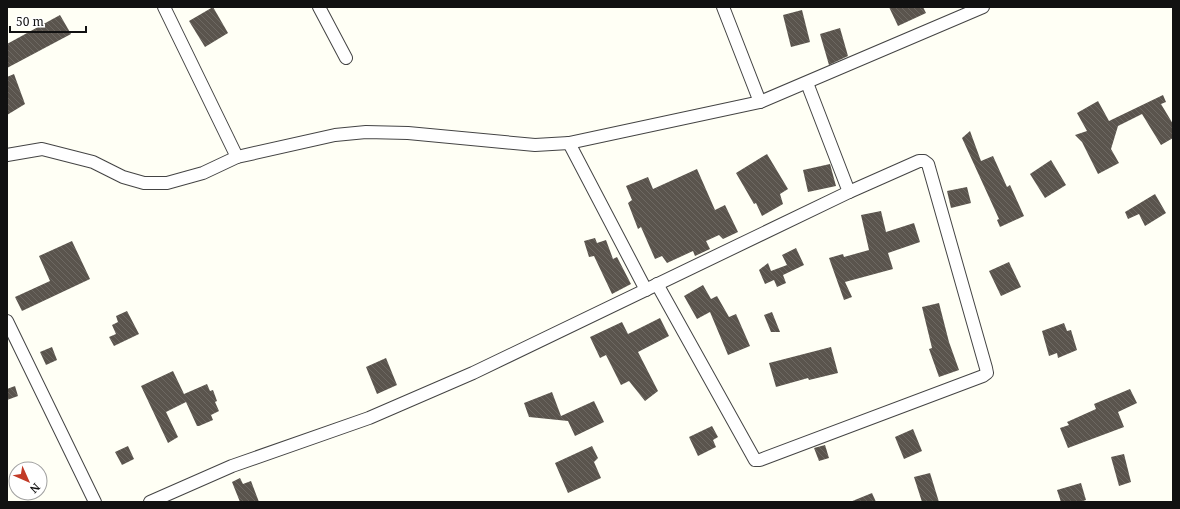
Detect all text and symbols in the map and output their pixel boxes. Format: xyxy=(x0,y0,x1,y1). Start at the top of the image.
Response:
scale bar xyxy=(10,8,86,34)
text: 50 m xyxy=(16,13,44,30)
north arrow xyxy=(8,461,48,501)
text: N xyxy=(27,480,44,497)

